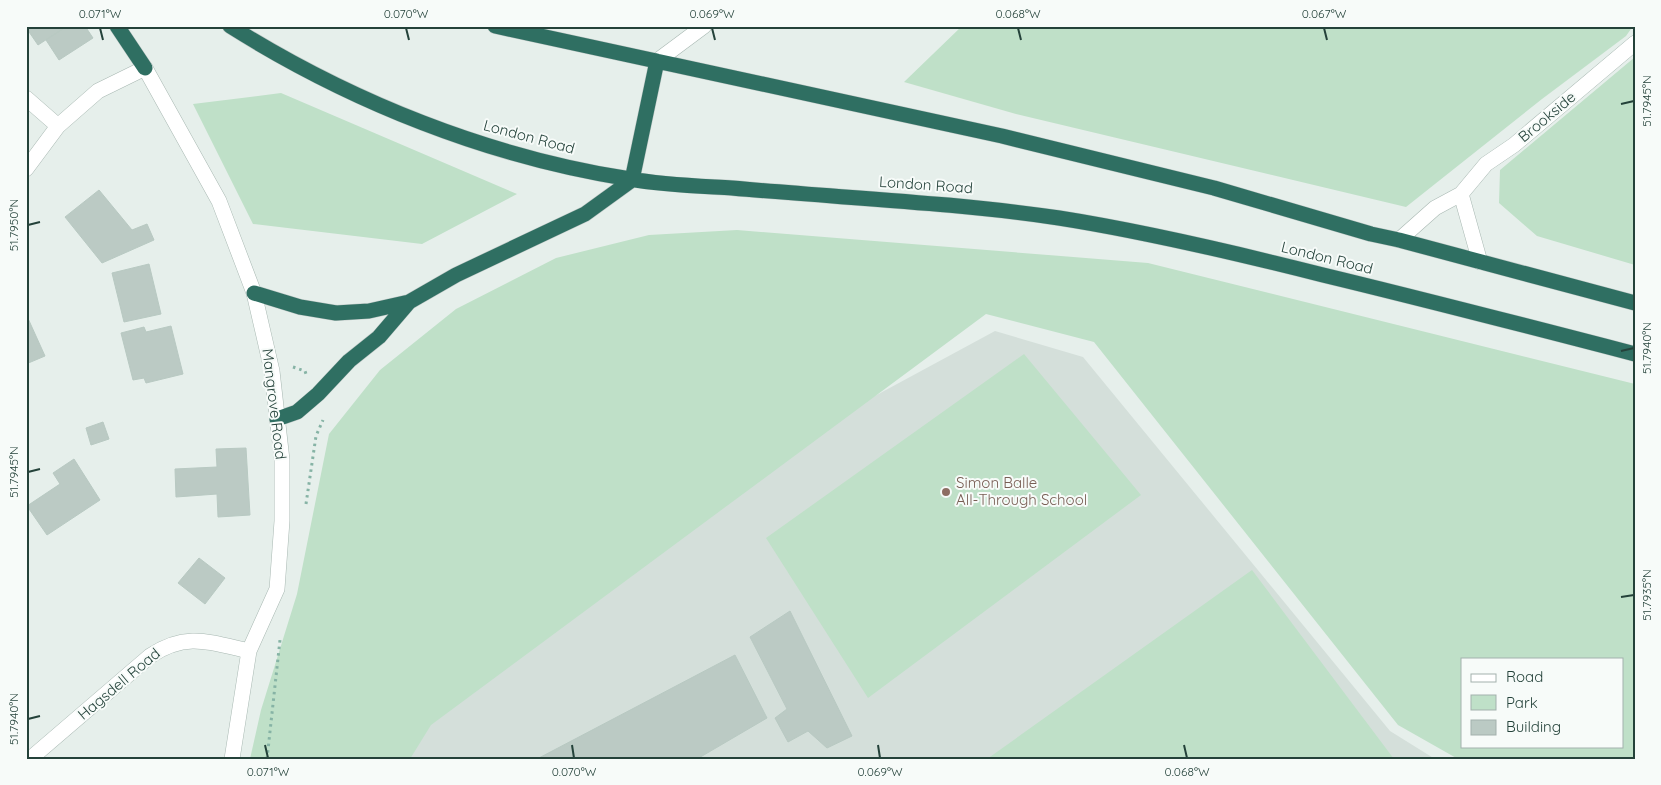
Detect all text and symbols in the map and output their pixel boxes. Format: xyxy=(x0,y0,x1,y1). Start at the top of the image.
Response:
text: 0.071°W xyxy=(79,6,122,21)
text: 0.070°W xyxy=(384,6,429,21)
text: 0.069°W xyxy=(689,6,735,21)
text: 0.068°W xyxy=(996,6,1041,21)
text: 0.067°W xyxy=(1302,6,1347,21)
text: 51.7945°N xyxy=(1639,75,1654,127)
street label: Brookside xyxy=(1514,87,1579,146)
street label: London Road xyxy=(481,115,577,158)
street label: London Road xyxy=(879,172,974,197)
text: 51.7950°N xyxy=(6,199,21,251)
street label: London Road xyxy=(1279,237,1375,278)
text: 51.7940°N xyxy=(1639,322,1654,374)
street label: Mangrove Road xyxy=(258,347,291,460)
text: 51.7945°N xyxy=(6,446,21,498)
place label: Simon Balle All-Through School xyxy=(956,473,1087,509)
marker: Simon Balle All-Through School xyxy=(940,486,952,498)
text: 51.7935°N xyxy=(1639,569,1654,621)
street label: Hagsdell Road xyxy=(74,644,164,724)
legend xyxy=(1461,658,1624,748)
text: Road xyxy=(1506,667,1543,686)
text: 51.7940°N xyxy=(6,693,21,745)
text: Park xyxy=(1506,693,1538,712)
text: Building xyxy=(1506,717,1561,736)
text: 0.071°W xyxy=(247,764,290,779)
text: 0.070°W xyxy=(552,764,597,779)
text: 0.069°W xyxy=(857,764,903,779)
text: 0.068°W xyxy=(1165,764,1210,779)

